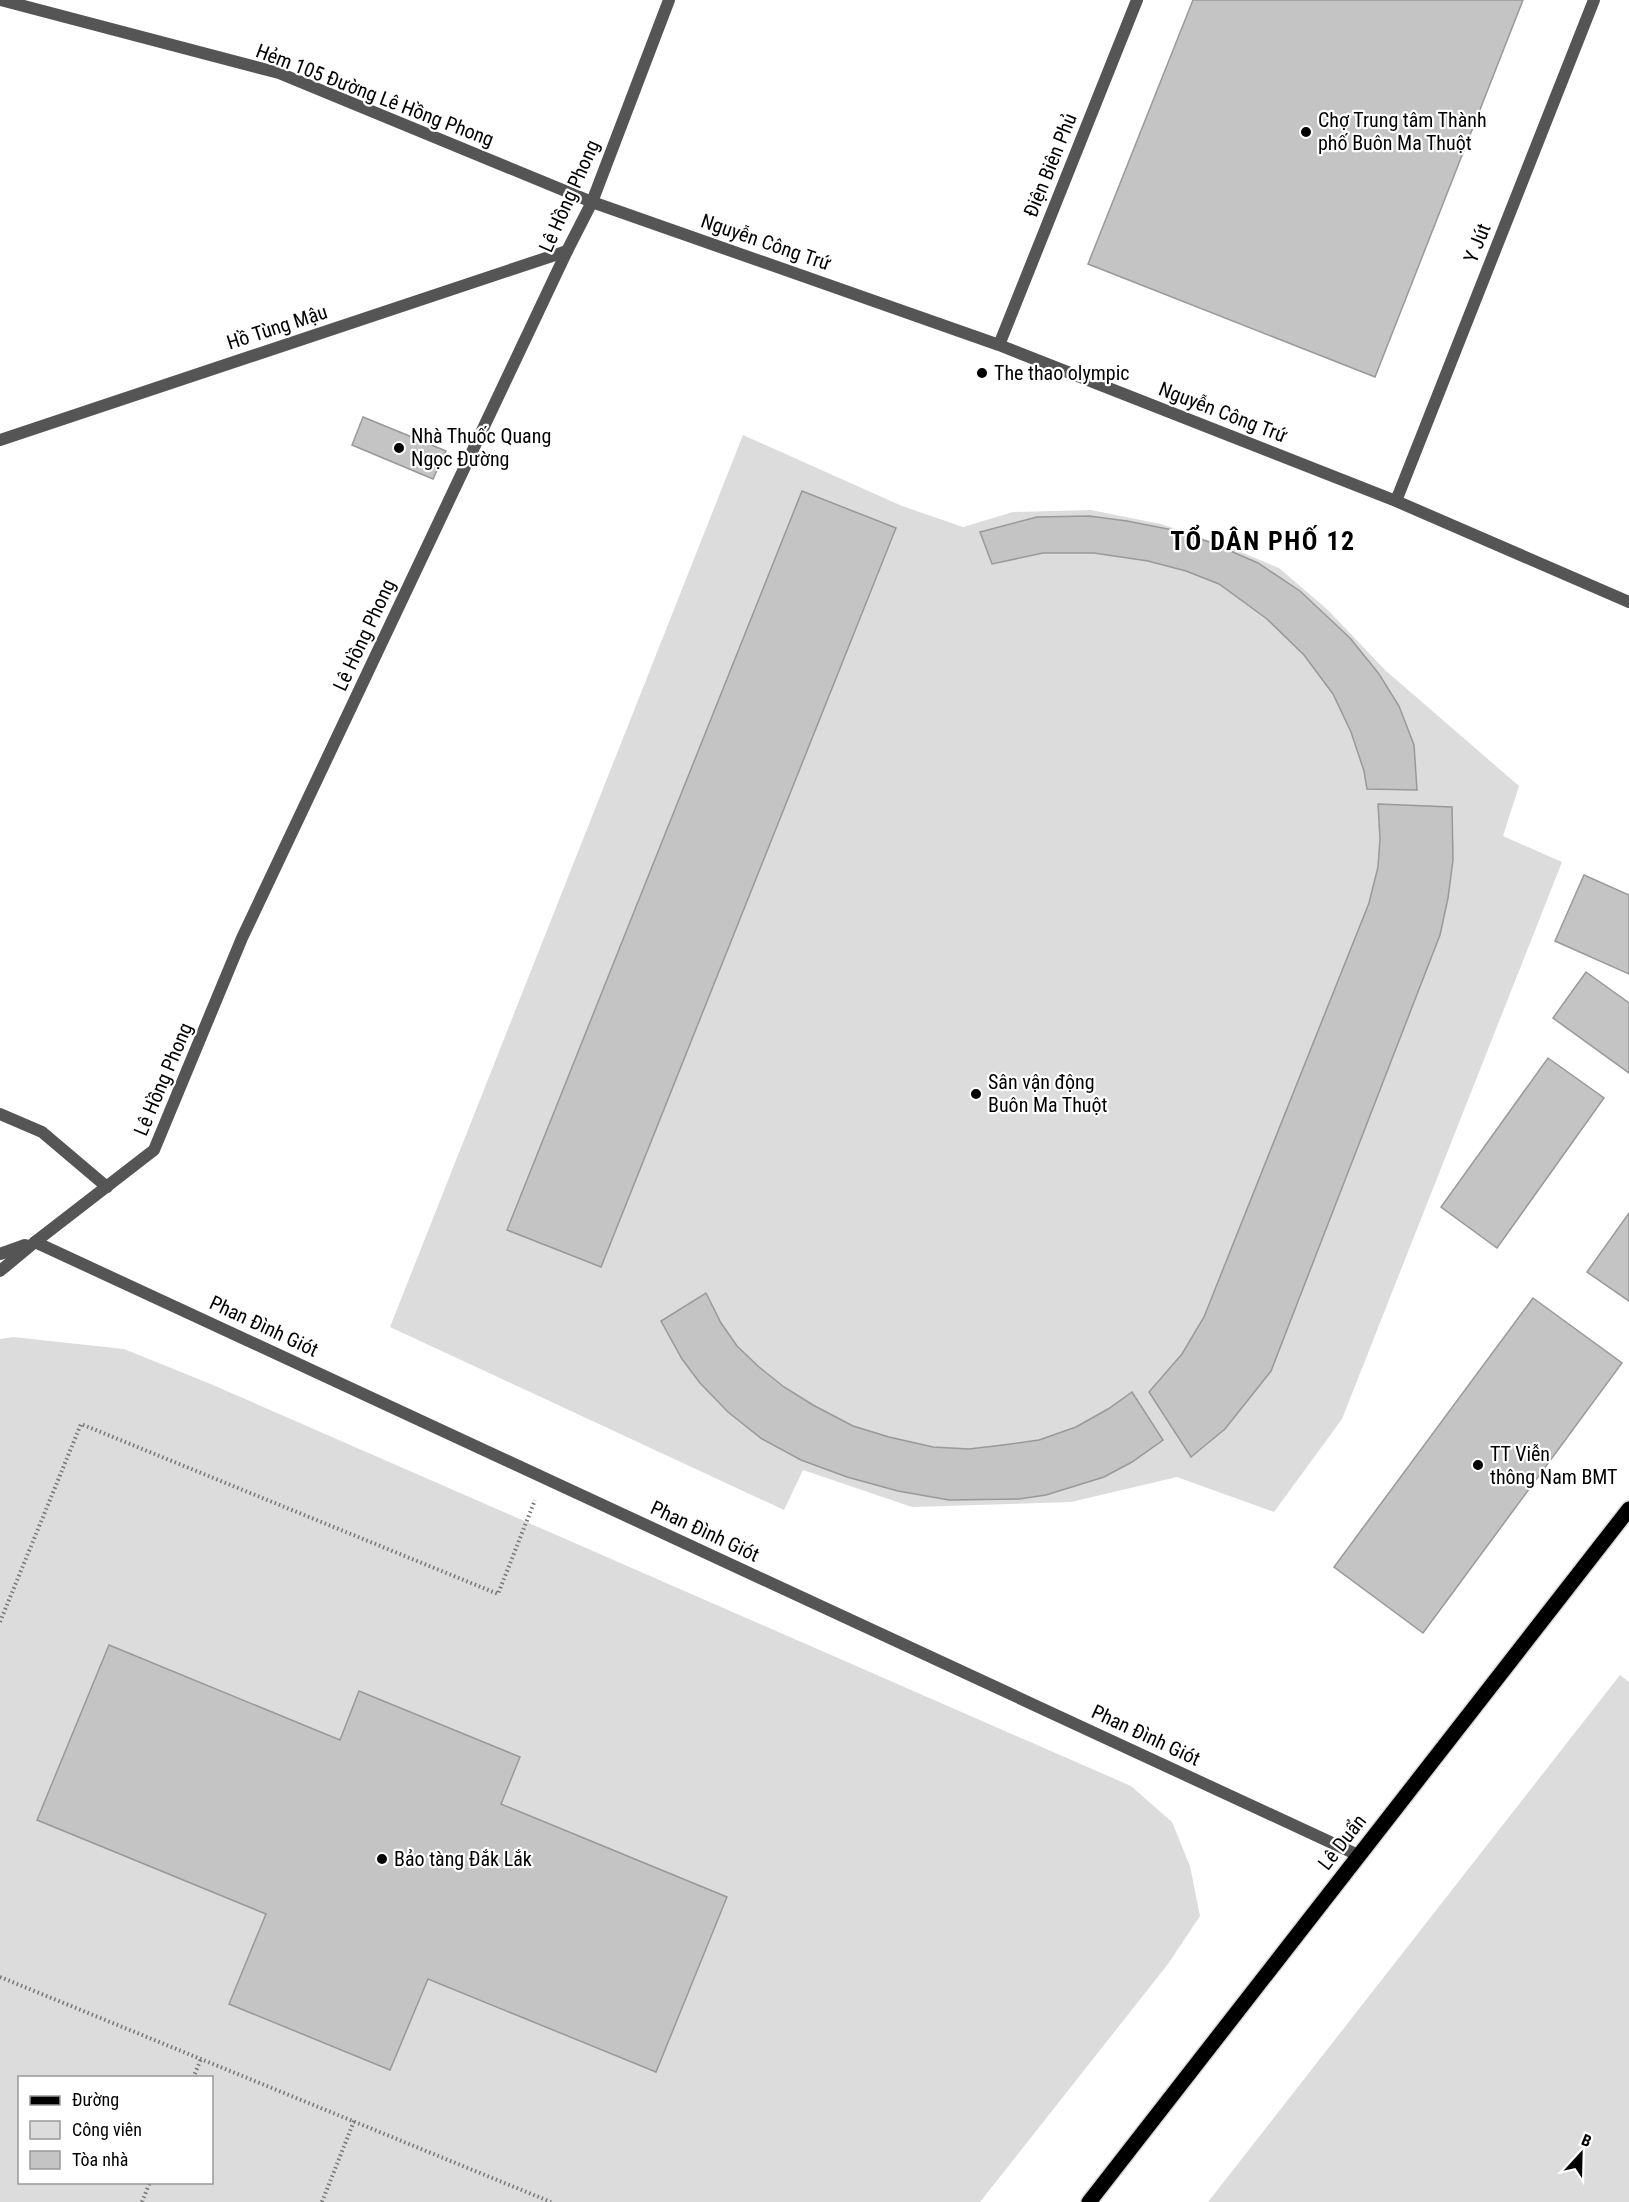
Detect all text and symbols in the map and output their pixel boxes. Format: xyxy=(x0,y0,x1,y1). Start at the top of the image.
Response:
street label: Hẻm 105 Đường Lê Hồng Phong xyxy=(253,38,497,152)
place label: Chợ Trung tâm Thành phố Buôn Ma Thuột xyxy=(1318,108,1487,155)
street label: Điện Biên Phủ xyxy=(1018,110,1082,220)
marker: Chợ Trung tâm Thành phố Buôn Ma Thuột xyxy=(1299,125,1313,139)
street label: Lê Hồng Phong xyxy=(534,136,604,256)
street label: Nguyễn Công Trứ xyxy=(698,209,834,275)
street label: Y Jút xyxy=(1458,220,1496,266)
street label: Hồ Tùng Mậu xyxy=(224,299,330,355)
place label: The thao olympic xyxy=(994,361,1130,385)
marker: The thao olympic xyxy=(975,366,989,380)
street label: Nguyễn Công Trứ xyxy=(1155,376,1291,448)
place label: Nhà Thuốc Quang Ngọc Đường xyxy=(411,424,551,471)
marker: Nhà Thuốc Quang Ngọc Đường xyxy=(392,441,406,455)
district label: TỔ DÂN PHỐ 12 xyxy=(1170,524,1356,556)
street label: Lê Hồng Phong xyxy=(328,575,400,695)
street label: Lê Hồng Phong xyxy=(128,1019,198,1139)
place label: Sân vận động Buôn Ma Thuột xyxy=(988,1070,1108,1117)
marker: Sân vận động Buôn Ma Thuột xyxy=(969,1087,983,1101)
street label: Phan Đình Giót xyxy=(206,1290,322,1362)
place label: TT Viễn thông Nam BMT xyxy=(1490,1442,1618,1489)
marker: TT Viễn thông Nam BMT xyxy=(1471,1458,1485,1472)
street label: Phan Đình Giót xyxy=(647,1495,763,1567)
street label: Phan Đình Giót xyxy=(1088,1699,1204,1771)
street label: Lê Duẩn xyxy=(1313,1809,1371,1875)
place label: Bảo tàng Đắk Lắk xyxy=(394,1847,532,1871)
marker: Bảo tàng Đắk Lắk xyxy=(375,1852,389,1866)
legend xyxy=(18,2076,213,2184)
text: Đường xyxy=(72,2089,119,2110)
text: Công viên xyxy=(72,2119,142,2140)
north arrow xyxy=(1551,2124,1611,2184)
text: B xyxy=(1579,2130,1594,2151)
text: Tòa nhà xyxy=(72,2149,128,2170)

